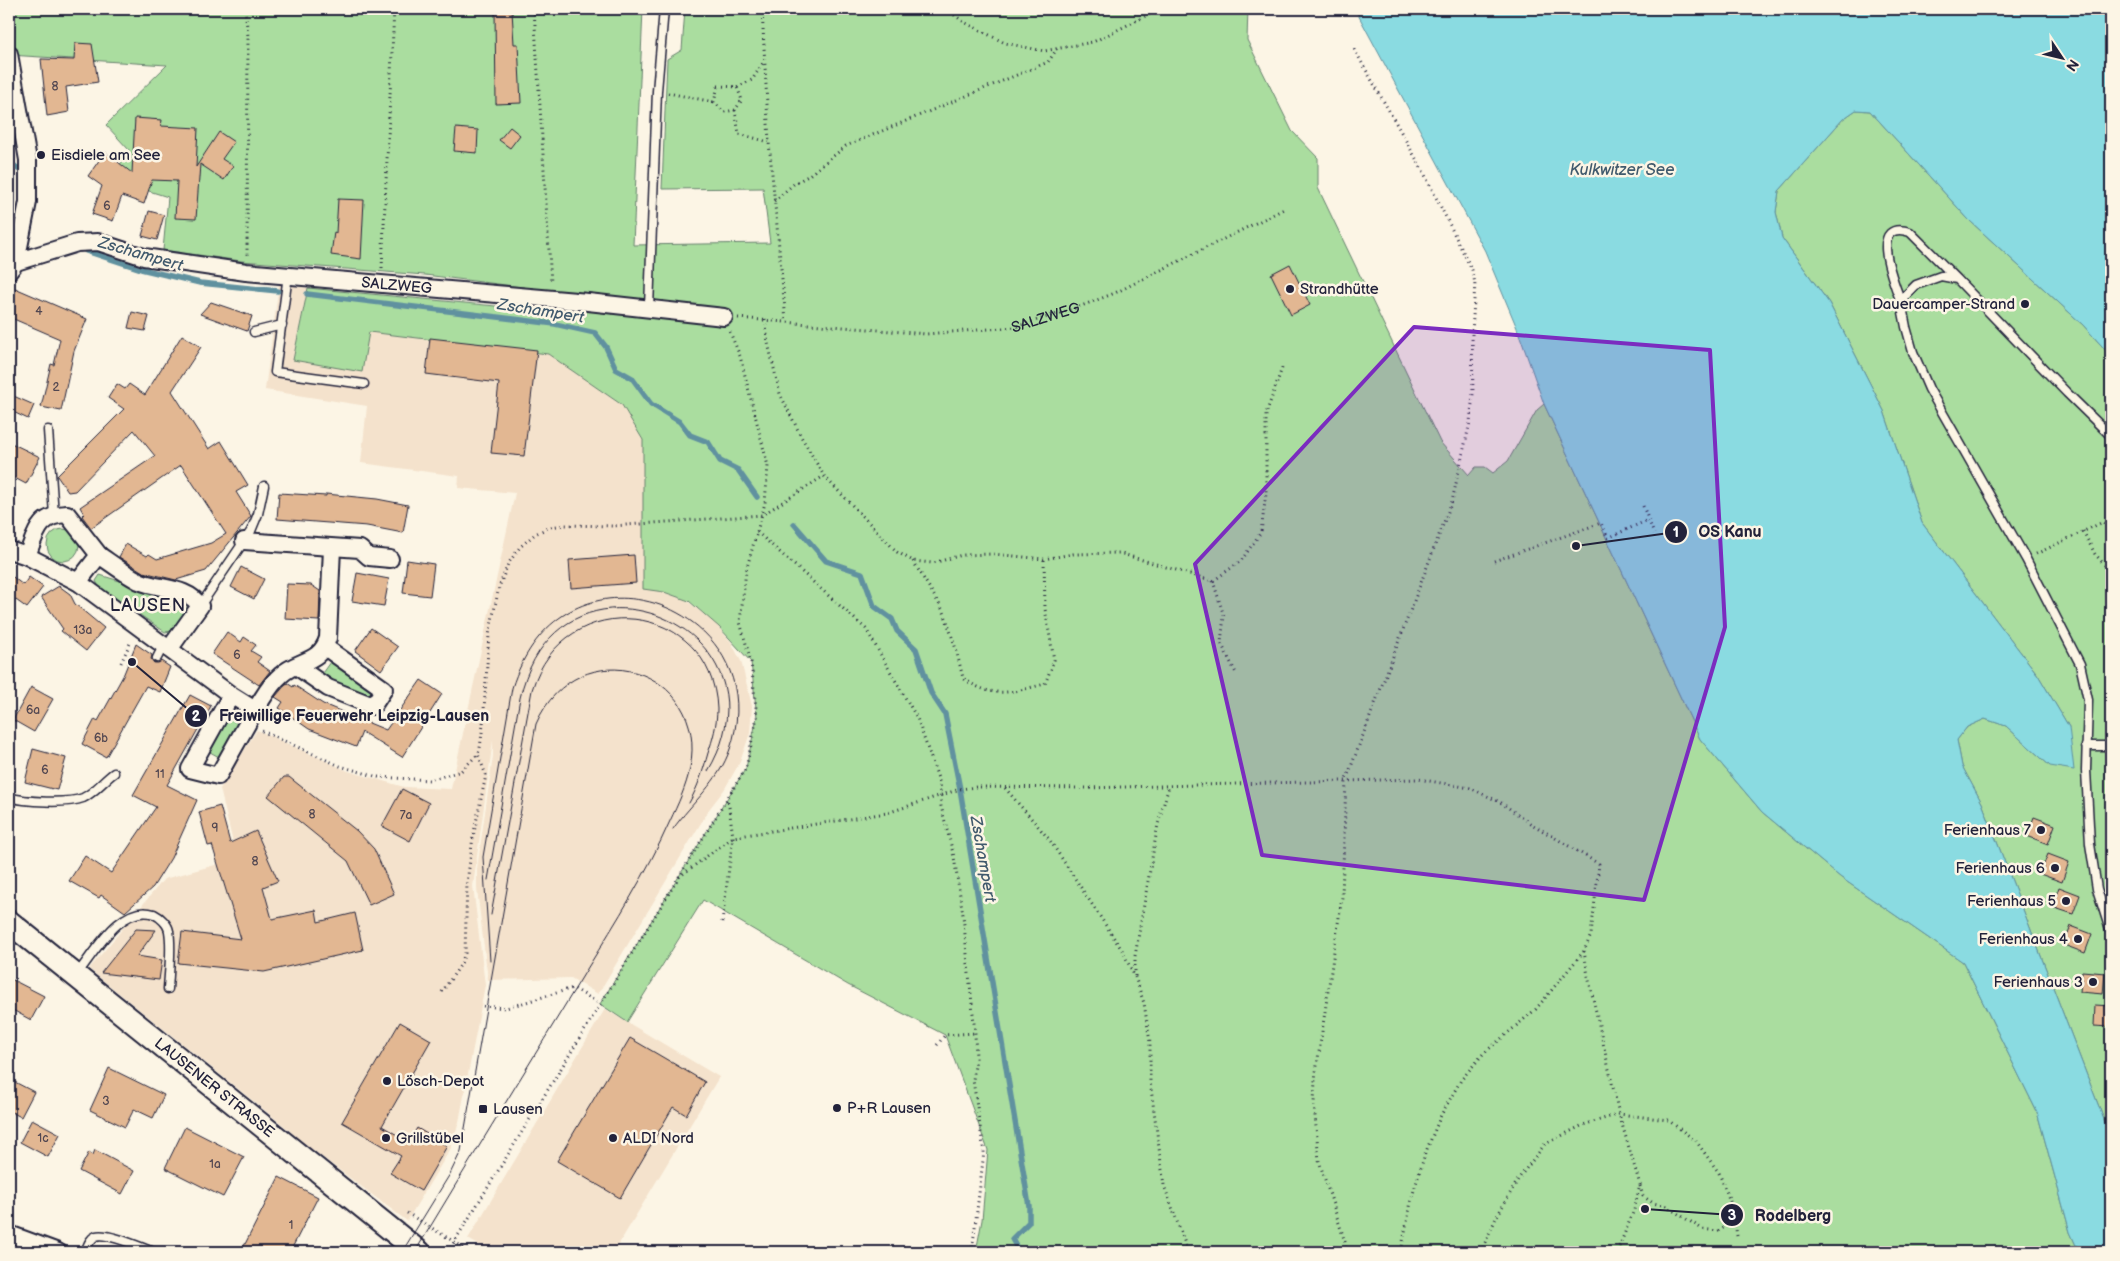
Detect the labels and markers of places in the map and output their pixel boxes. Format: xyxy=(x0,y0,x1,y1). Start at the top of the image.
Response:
place label: Eisdiele am See xyxy=(51,146,161,165)
marker: Eisdiele am See xyxy=(35,149,47,161)
place label: Strandhütte xyxy=(1300,280,1379,299)
marker: Strandhütte xyxy=(1284,283,1296,295)
place label: Dauercamper-Strand xyxy=(1872,295,2015,314)
marker: Dauercamper-Strand xyxy=(2019,298,2031,310)
callout: OS Kanu xyxy=(1663,516,1771,547)
callout: Freiwillige Feuerwehr Leipzig-Lausen xyxy=(183,700,499,731)
place label: Ferienhaus 7 xyxy=(1944,821,2032,840)
marker: Ferienhaus 7 xyxy=(2035,824,2047,836)
place label: Ferienhaus 6 xyxy=(1956,859,2045,878)
marker: Ferienhaus 6 xyxy=(2049,862,2061,874)
place label: Ferienhaus 5 xyxy=(1967,892,2056,911)
marker: Ferienhaus 5 xyxy=(2060,895,2072,907)
place label: Ferienhaus 4 xyxy=(1979,930,2068,949)
marker: Ferienhaus 4 xyxy=(2072,933,2084,945)
place label: Ferienhaus 3 xyxy=(1993,973,2083,992)
marker: Ferienhaus 3 xyxy=(2087,976,2099,988)
place label: Lösch-Depot xyxy=(397,1072,484,1091)
marker: Lösch-Depot xyxy=(381,1075,393,1087)
place label: P+R Lausen xyxy=(847,1099,931,1118)
place label: Lausen xyxy=(493,1100,543,1119)
marker: P+R Lausen xyxy=(831,1102,843,1114)
marker: Lausen xyxy=(477,1103,489,1115)
place label: Grillstübel xyxy=(396,1129,464,1148)
place label: ALDI Nord xyxy=(623,1129,694,1148)
marker: Grillstübel xyxy=(380,1132,392,1144)
marker: ALDI Nord xyxy=(607,1132,619,1144)
callout: Rodelberg xyxy=(1720,1199,1841,1230)

